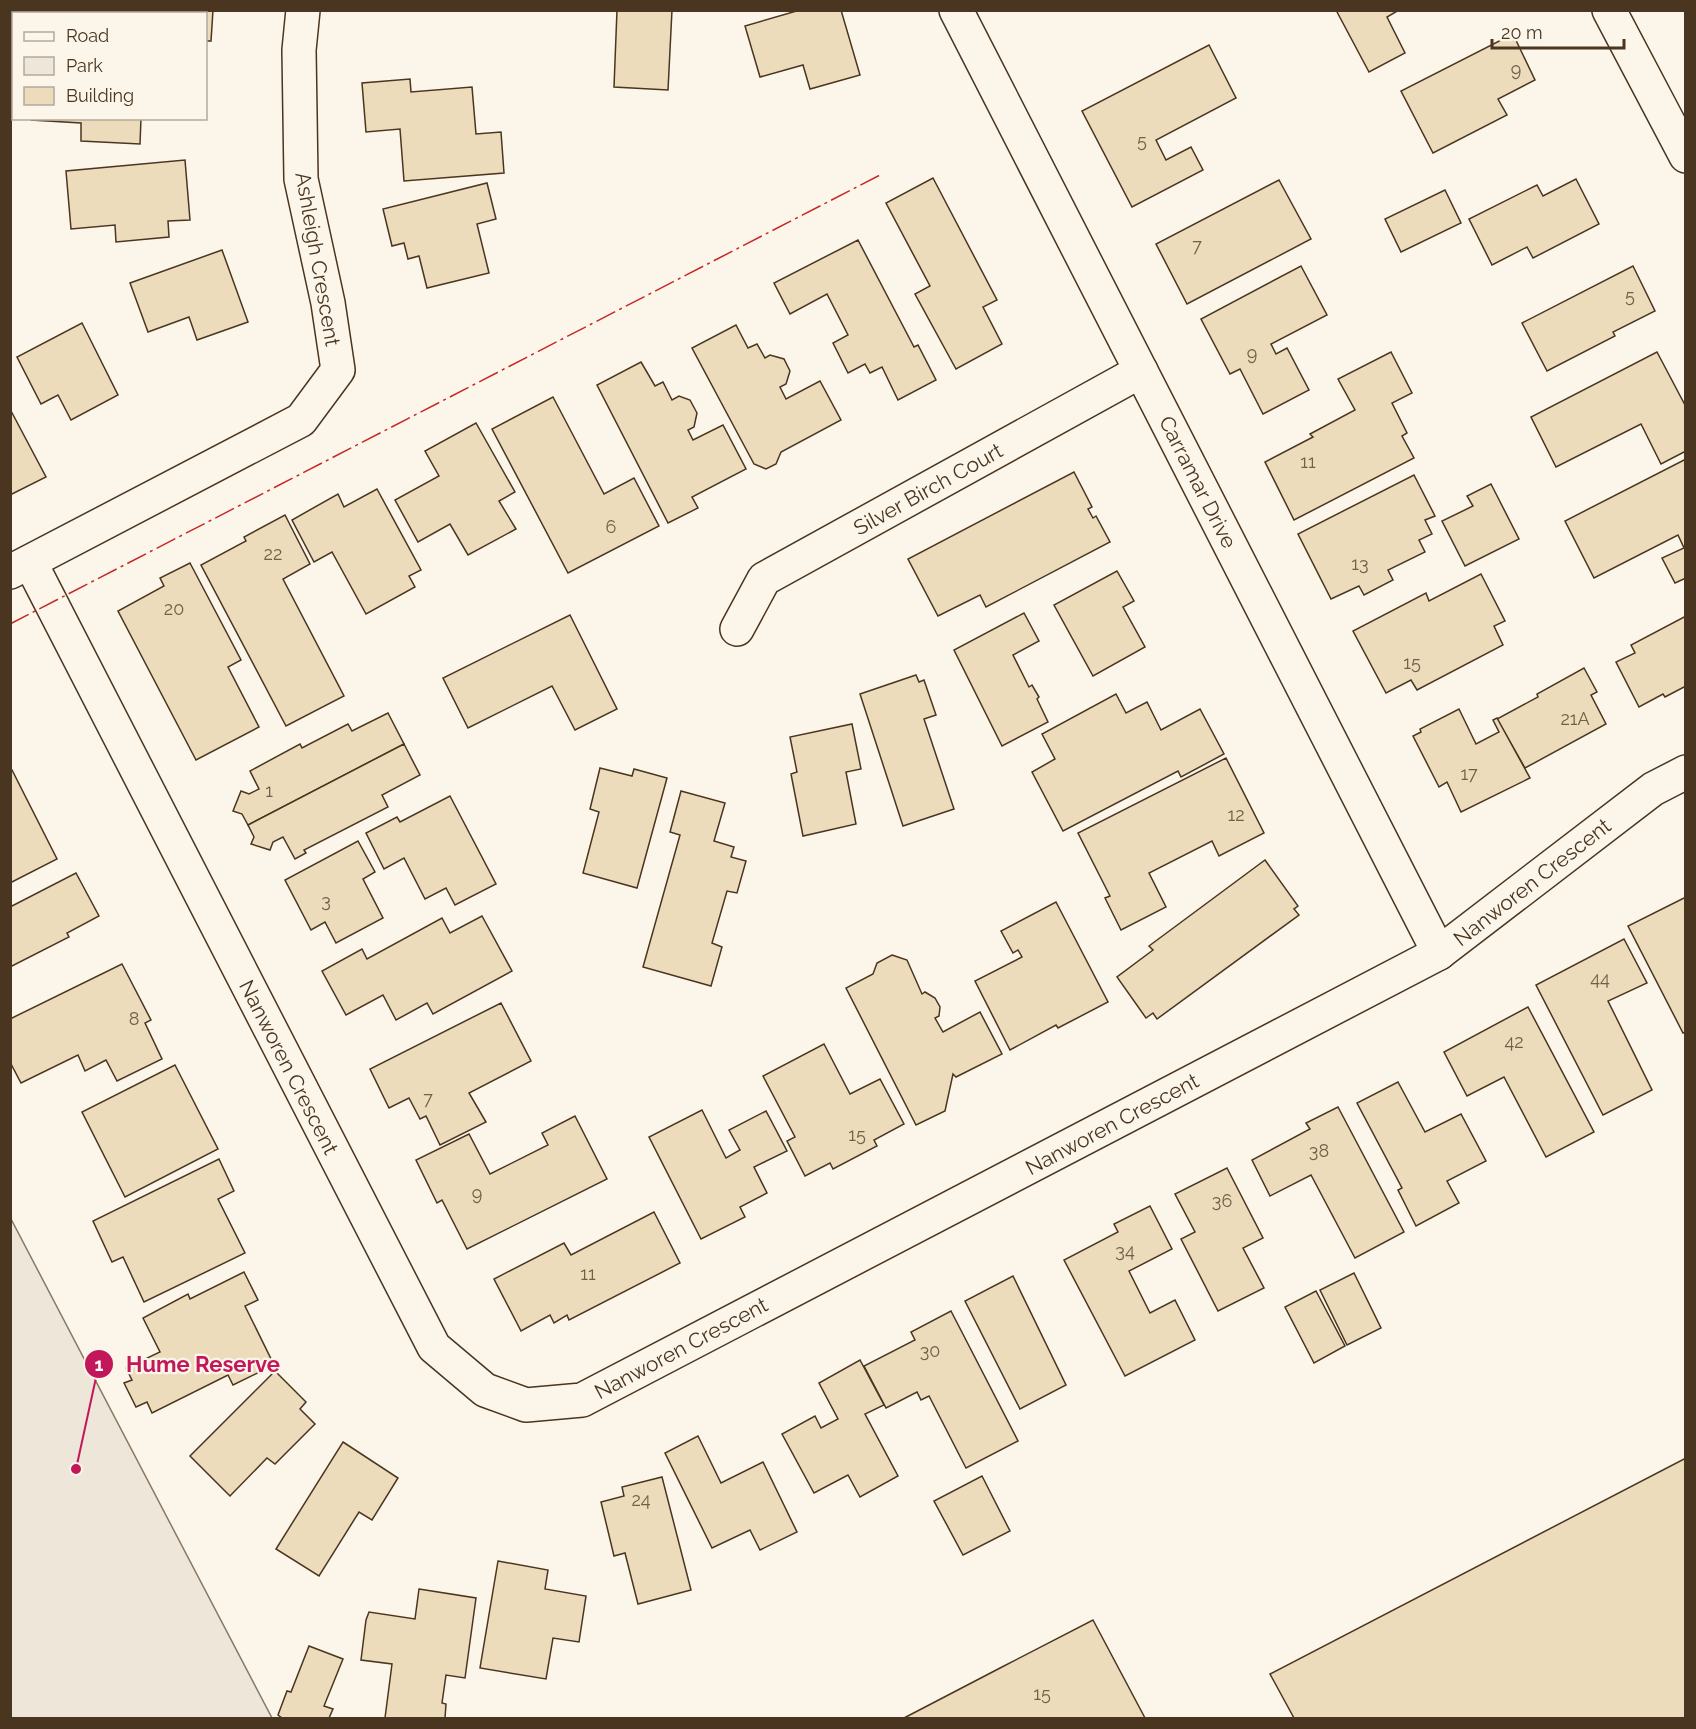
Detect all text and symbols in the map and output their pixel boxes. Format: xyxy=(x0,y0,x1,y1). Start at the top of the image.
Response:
legend xyxy=(12,12,207,120)
scale bar xyxy=(1492,12,1624,50)
text: 20 m xyxy=(1501,22,1543,43)
text: Road xyxy=(66,25,109,46)
text: Park xyxy=(66,55,103,76)
house number: 9 xyxy=(1511,59,1521,80)
text: Building xyxy=(66,85,134,106)
house number: 5 xyxy=(1137,130,1147,151)
street label: Ashleigh Crescent xyxy=(290,170,346,348)
house number: 7 xyxy=(1192,235,1202,256)
house number: 5 xyxy=(1625,285,1635,306)
house number: 9 xyxy=(1247,343,1257,364)
street label: Carramar Drive xyxy=(1154,412,1242,552)
street label: Silver Birch Court xyxy=(849,438,1007,540)
house number: 11 xyxy=(1300,451,1316,472)
house number: 6 xyxy=(606,516,617,537)
house number: 22 xyxy=(264,543,282,564)
house number: 13 xyxy=(1351,553,1369,574)
house number: 20 xyxy=(164,598,184,619)
house number: 15 xyxy=(1403,652,1421,673)
house number: 21A xyxy=(1560,708,1590,729)
house number: 17 xyxy=(1460,763,1478,784)
house number: 1 xyxy=(265,780,273,801)
house number: 12 xyxy=(1227,804,1245,825)
street label: Nanworen Crescent xyxy=(1448,813,1616,951)
house number: 3 xyxy=(321,890,331,911)
house number: 44 xyxy=(1590,968,1610,989)
street label: Nanworen Crescent xyxy=(234,976,344,1158)
house number: 8 xyxy=(129,1008,139,1029)
house number: 42 xyxy=(1504,1031,1524,1052)
street label: Nanworen Crescent xyxy=(1021,1068,1203,1180)
house number: 7 xyxy=(423,1088,433,1109)
house number: 15 xyxy=(848,1124,866,1145)
house number: 38 xyxy=(1309,1140,1329,1161)
house number: 9 xyxy=(472,1183,482,1204)
house number: 36 xyxy=(1212,1190,1232,1211)
house number: 34 xyxy=(1115,1240,1135,1261)
house number: 11 xyxy=(580,1263,596,1284)
street label: Nanworen Crescent xyxy=(590,1292,772,1404)
house number: 30 xyxy=(920,1340,940,1361)
callout: Hume Reserve xyxy=(84,1344,291,1384)
text: Hume Reserve xyxy=(126,1351,280,1377)
text: 1 xyxy=(95,1354,104,1375)
house number: 24 xyxy=(631,1489,651,1510)
house number: 15 xyxy=(1033,1683,1051,1704)

